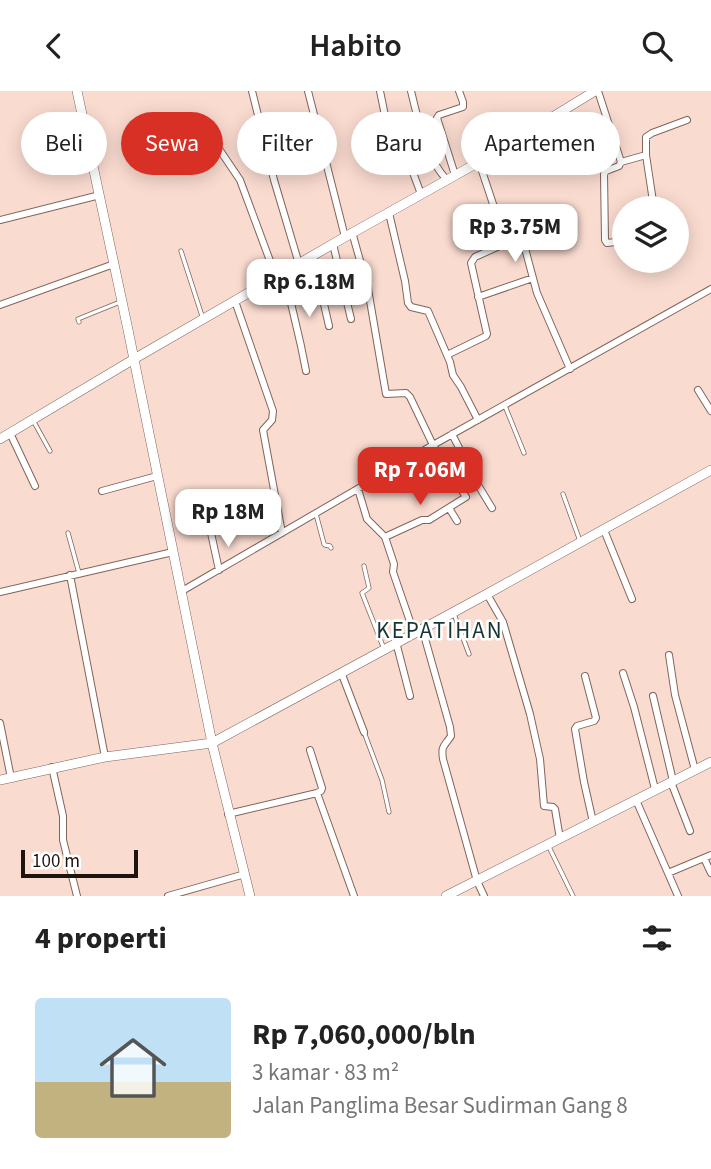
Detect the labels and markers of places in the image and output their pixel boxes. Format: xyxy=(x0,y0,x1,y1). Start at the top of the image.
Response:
pin: Rp 3.75M xyxy=(443,205,587,264)
pin: Rp 6.18M xyxy=(237,259,381,319)
pin: Rp 7.06M xyxy=(348,447,492,507)
pin: Rp 18M xyxy=(171,489,285,549)

